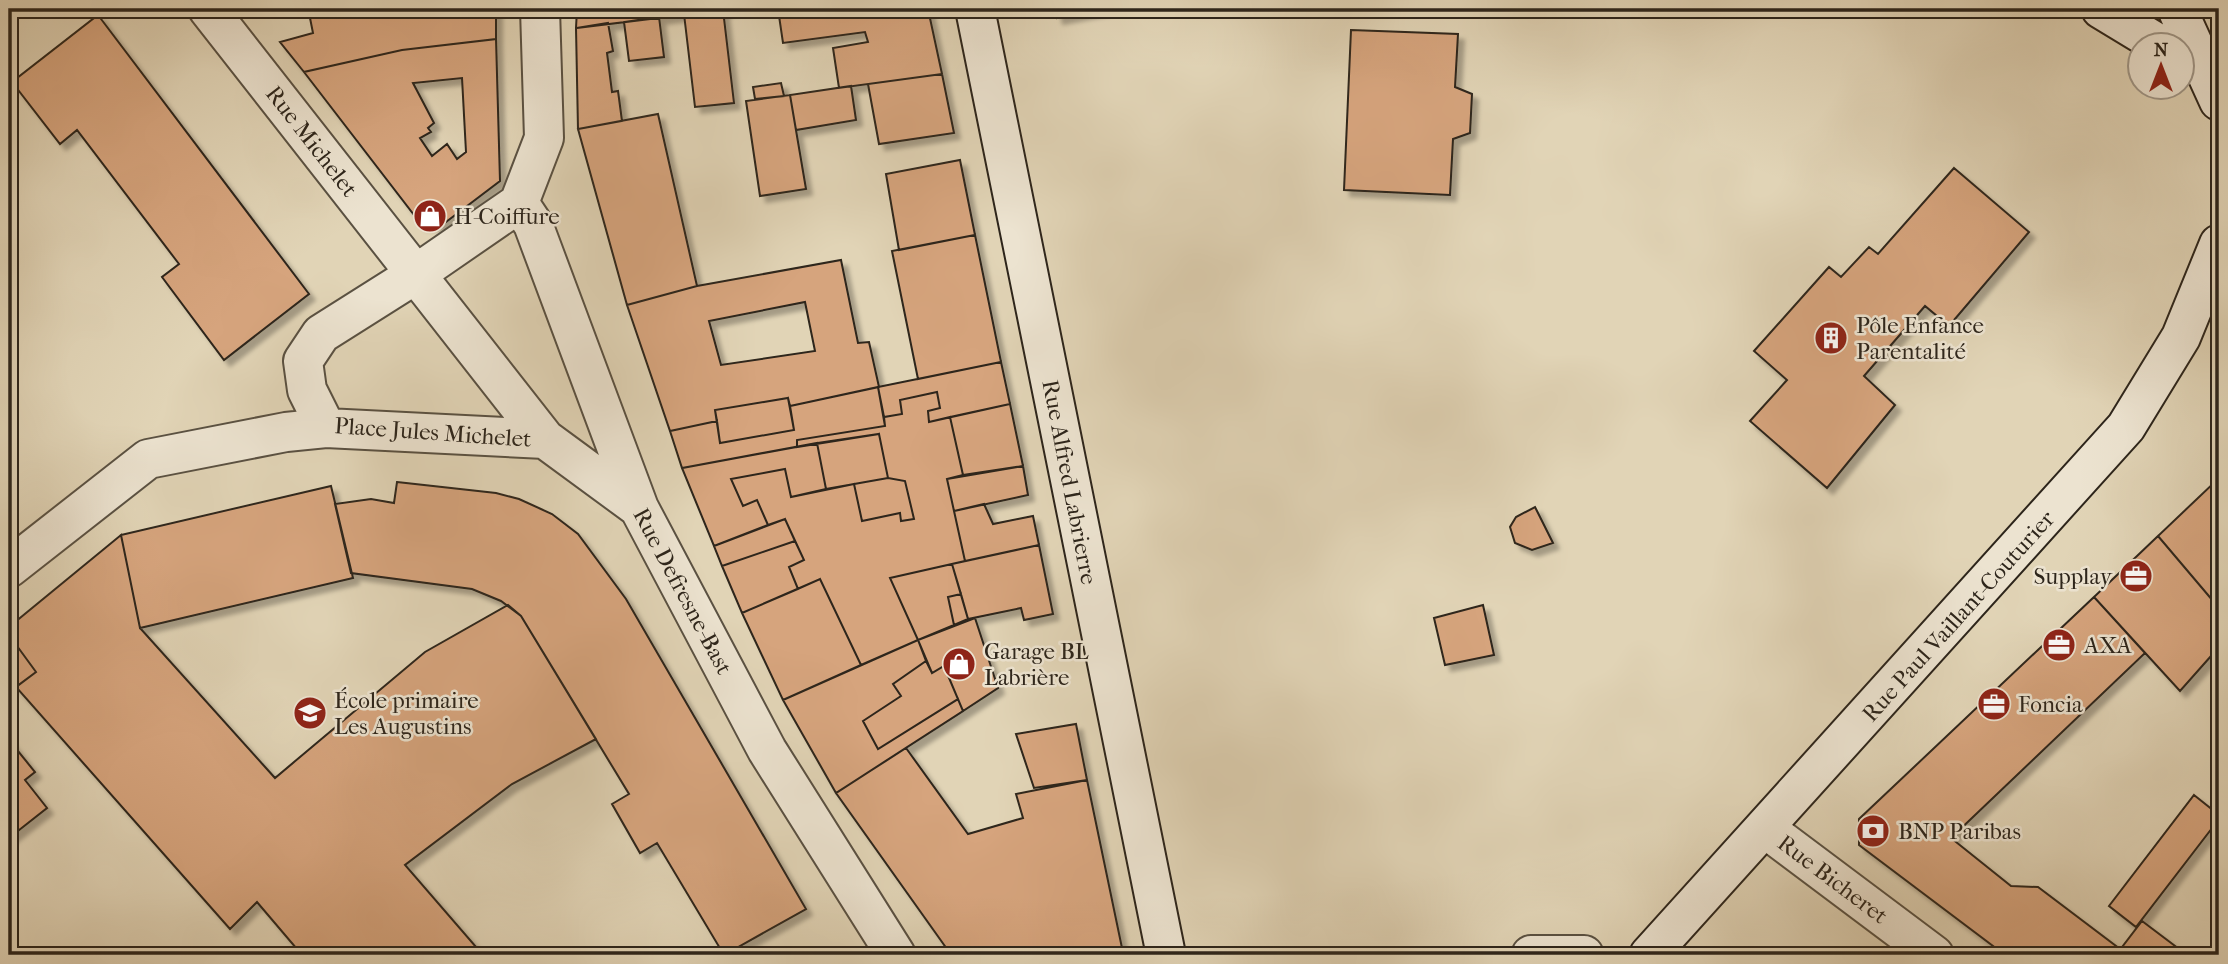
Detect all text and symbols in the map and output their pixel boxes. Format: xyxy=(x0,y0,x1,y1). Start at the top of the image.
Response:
north arrow xyxy=(2126,32,2196,102)
text: N xyxy=(2154,39,2169,61)
street label: Rue Michelet xyxy=(260,81,363,202)
shop icon: H-Coiffure xyxy=(411,197,449,235)
place label: H-Coiffure xyxy=(454,203,560,230)
place label: Pôle Enfance Parentalité xyxy=(1856,312,1984,365)
building icon: Pôle Enfance Parentalité xyxy=(1812,319,1850,357)
street label: Rue Alfred Labrierre xyxy=(1036,377,1103,587)
street label: Place Jules Michelet xyxy=(334,412,532,453)
street label: Rue Defresne-Bast xyxy=(627,503,738,679)
street label: Rue Paul Vaillant-Couturier xyxy=(1857,505,2060,727)
office icon: Supplay xyxy=(2117,557,2155,595)
place label: Supplay xyxy=(2034,563,2113,590)
office icon: AXA xyxy=(2040,626,2078,664)
place label: AXA xyxy=(2083,632,2133,659)
place label: Garage BL Labrière xyxy=(984,638,1089,691)
shop icon: Garage BL Labrière xyxy=(940,645,978,683)
office icon: Foncia xyxy=(1975,685,2013,723)
place label: École primaire Les Augustins xyxy=(334,687,479,740)
place label: Foncia xyxy=(2018,691,2083,718)
school or university icon: École primaire Les Augustins xyxy=(291,694,329,732)
bank icon: BNP Paribas xyxy=(1854,812,1892,850)
place label: BNP Paribas xyxy=(1898,818,2021,845)
street label: Rue Bicheret xyxy=(1772,829,1893,929)

